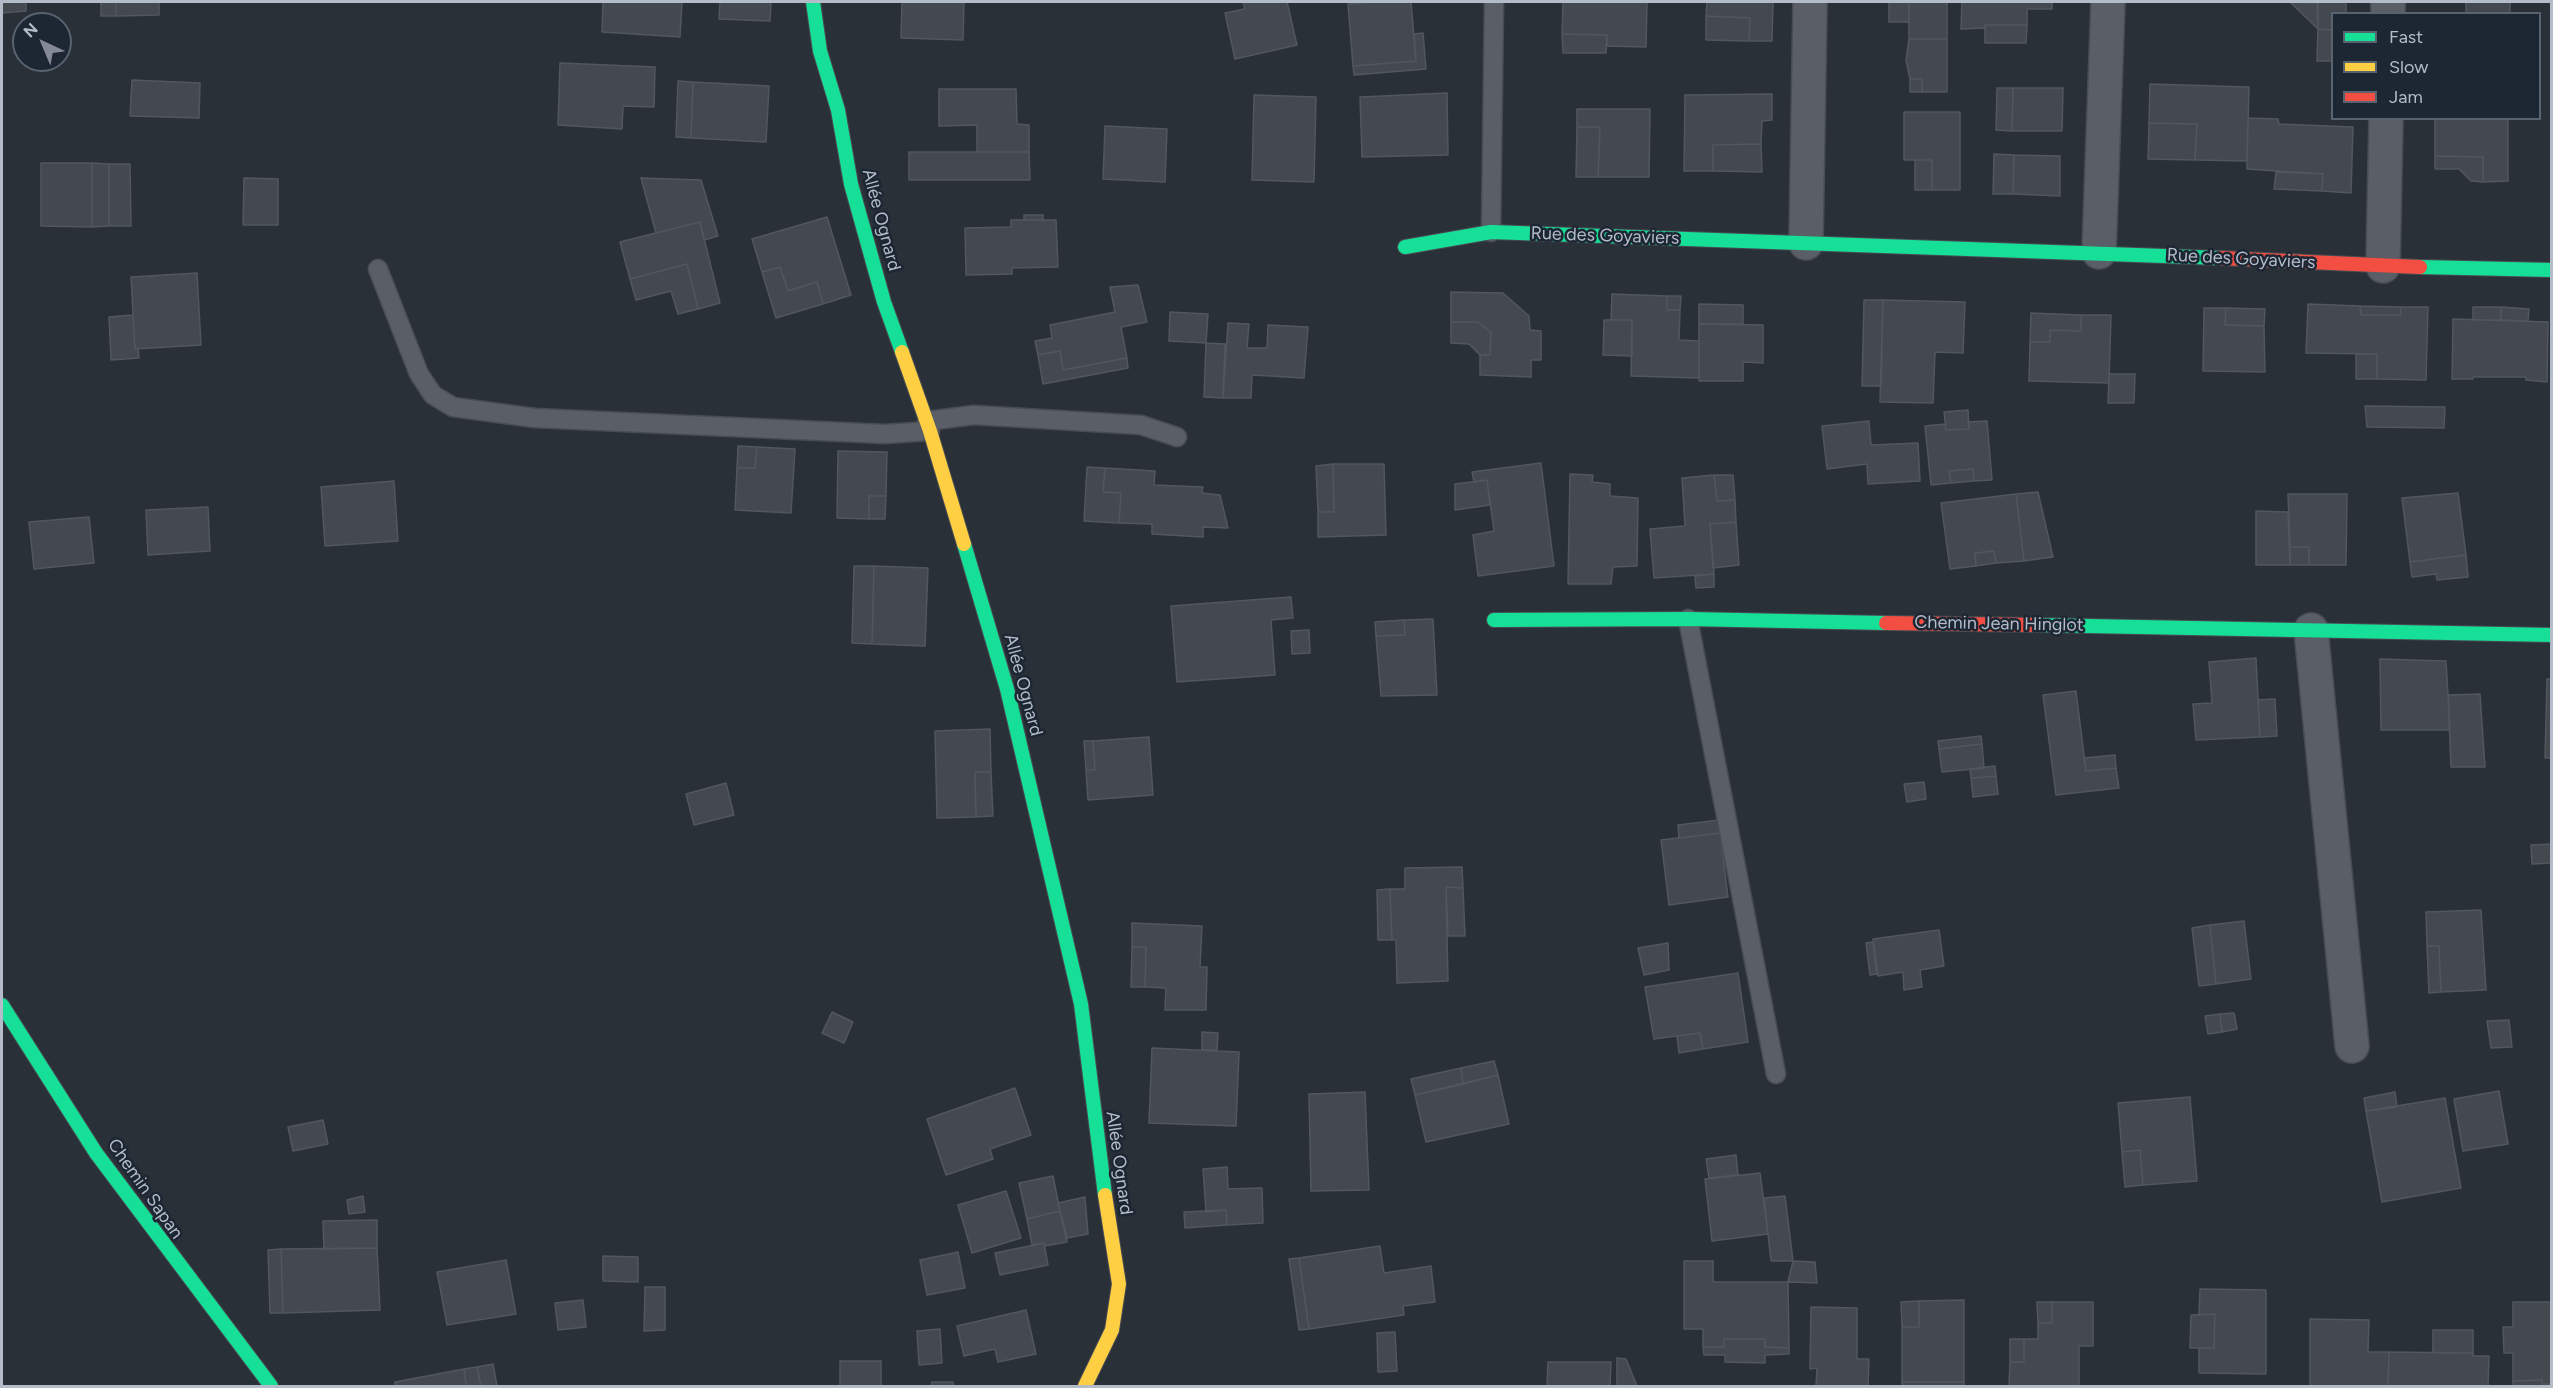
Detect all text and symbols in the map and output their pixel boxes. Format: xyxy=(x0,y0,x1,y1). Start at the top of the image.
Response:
north arrow xyxy=(12,12,72,72)
legend xyxy=(2331,12,2541,120)
text: N xyxy=(19,19,42,41)
text: Fast xyxy=(2389,26,2423,48)
text: Slow xyxy=(2389,56,2428,78)
text: Jam xyxy=(2389,86,2423,108)
street label: Allée Ognard xyxy=(857,167,905,273)
street label: Rue des Goyaviers xyxy=(1530,223,1680,249)
street label: Rue des Goyaviers xyxy=(2166,244,2316,274)
street label: Chemin Jean Hinglot xyxy=(1914,612,2084,636)
street label: Allée Ognard xyxy=(999,632,1047,738)
street label: Allée Ognard xyxy=(1101,1110,1137,1216)
street label: Chemin Sapan xyxy=(103,1135,187,1243)

